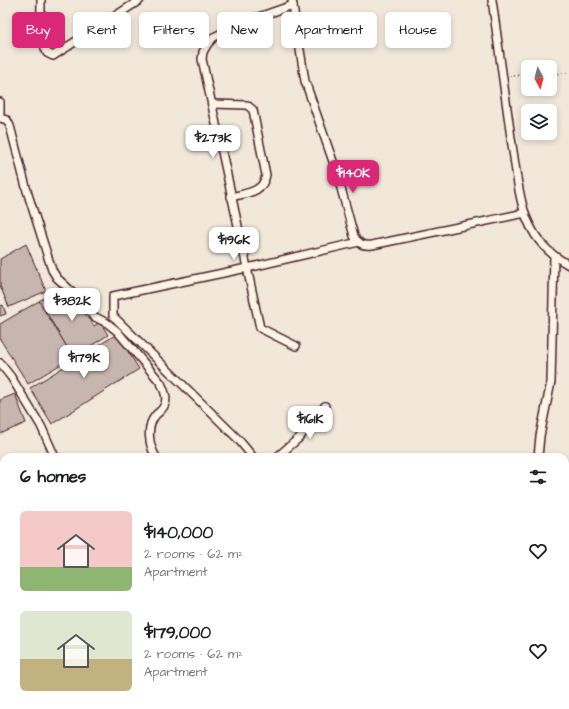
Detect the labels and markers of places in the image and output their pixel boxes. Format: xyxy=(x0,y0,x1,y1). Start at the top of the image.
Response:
pin: $273K xyxy=(185,125,241,159)
pin: $140K xyxy=(325,160,381,194)
pin: $196K xyxy=(206,227,262,261)
pin: $382K xyxy=(44,288,100,322)
pin: $179K xyxy=(56,345,112,379)
pin: $161K xyxy=(282,406,338,440)

